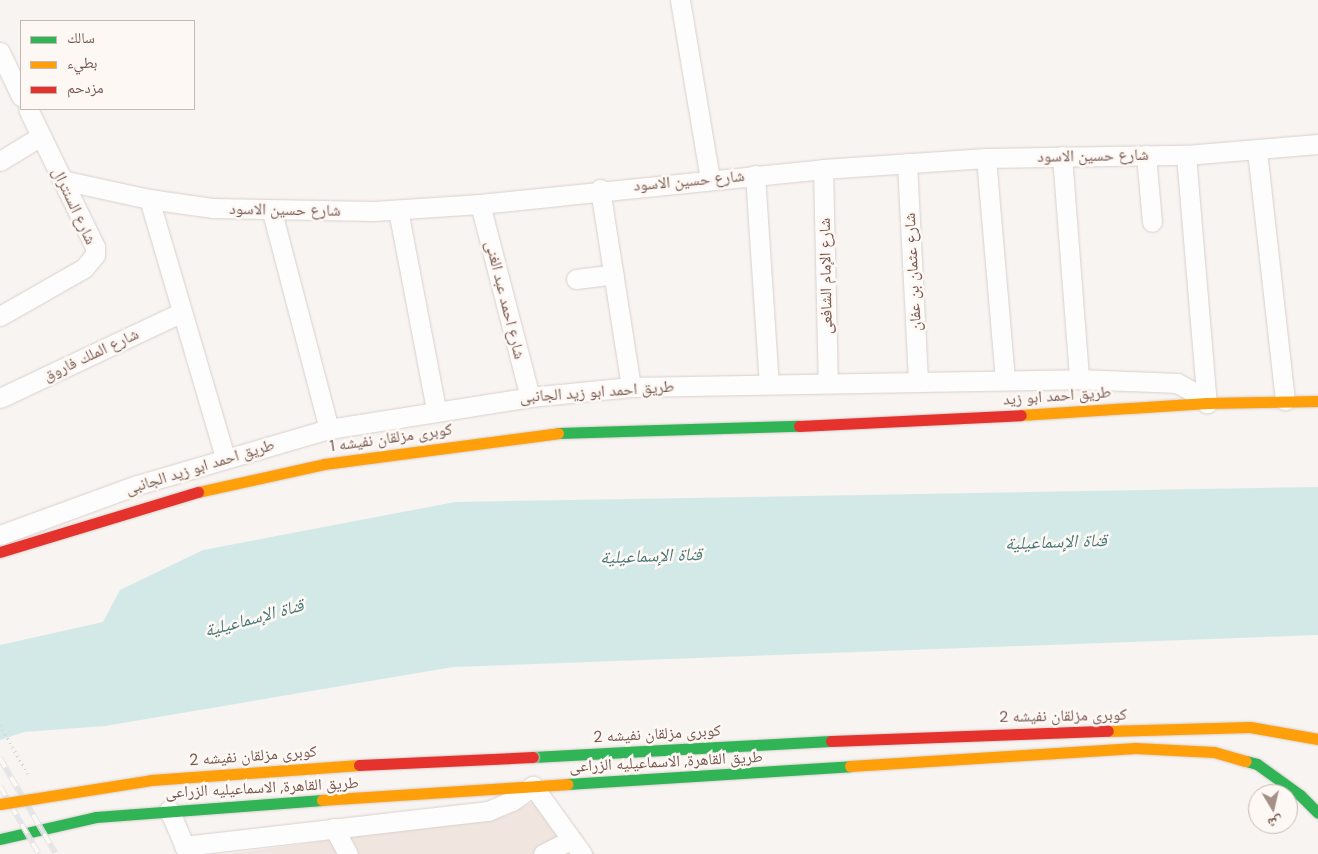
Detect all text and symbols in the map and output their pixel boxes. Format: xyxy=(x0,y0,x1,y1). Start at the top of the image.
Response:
legend xyxy=(20,20,195,110)
text: سالك xyxy=(67,28,95,48)
text: بطيء xyxy=(67,53,97,73)
text: مزدحم xyxy=(67,78,104,98)
street label: شارع حسين الاسود xyxy=(1037,145,1149,167)
street label: شارع السنترال xyxy=(48,164,100,248)
street label: شارع حسين الاسود xyxy=(633,167,745,195)
street label: شارع حسين الاسود xyxy=(229,199,341,221)
street label: شارع عثمان بن عفان xyxy=(900,212,926,332)
street label: شارع الإمام الشافعى xyxy=(815,218,837,334)
street label: شارع احمد عبد الغنى xyxy=(481,239,529,361)
street label: شارع الملك فاروق xyxy=(40,324,142,386)
street label: طريق احمد ابو زيد الجانبى xyxy=(519,377,675,407)
street label: طريق احمد ابو زيد xyxy=(1002,383,1112,409)
street label: كوبرى مزلقان نفيشه 1 xyxy=(328,420,454,456)
street label: طريق احمد ابو زيد الجانبى xyxy=(123,435,277,499)
water label: قناة الإسماعيلية xyxy=(1005,529,1107,555)
water label: قناة الإسماعيلية xyxy=(600,543,702,569)
water label: قناة الإسماعيلية xyxy=(202,594,306,642)
street label: كوبرى مزلقان نفيشه 2 xyxy=(999,705,1127,727)
street label: كوبرى مزلقان نفيشه 2 xyxy=(593,721,721,747)
street label: كوبرى مزلقان نفيشه 2 xyxy=(189,742,317,770)
street label: طريق القاهرة, الاسماعيليه الزراعى xyxy=(569,747,763,777)
street label: طريق القاهرة, الاسماعيليه الزراعى xyxy=(165,773,359,803)
north arrow xyxy=(1248,784,1298,834)
text: ش xyxy=(1266,813,1284,833)

